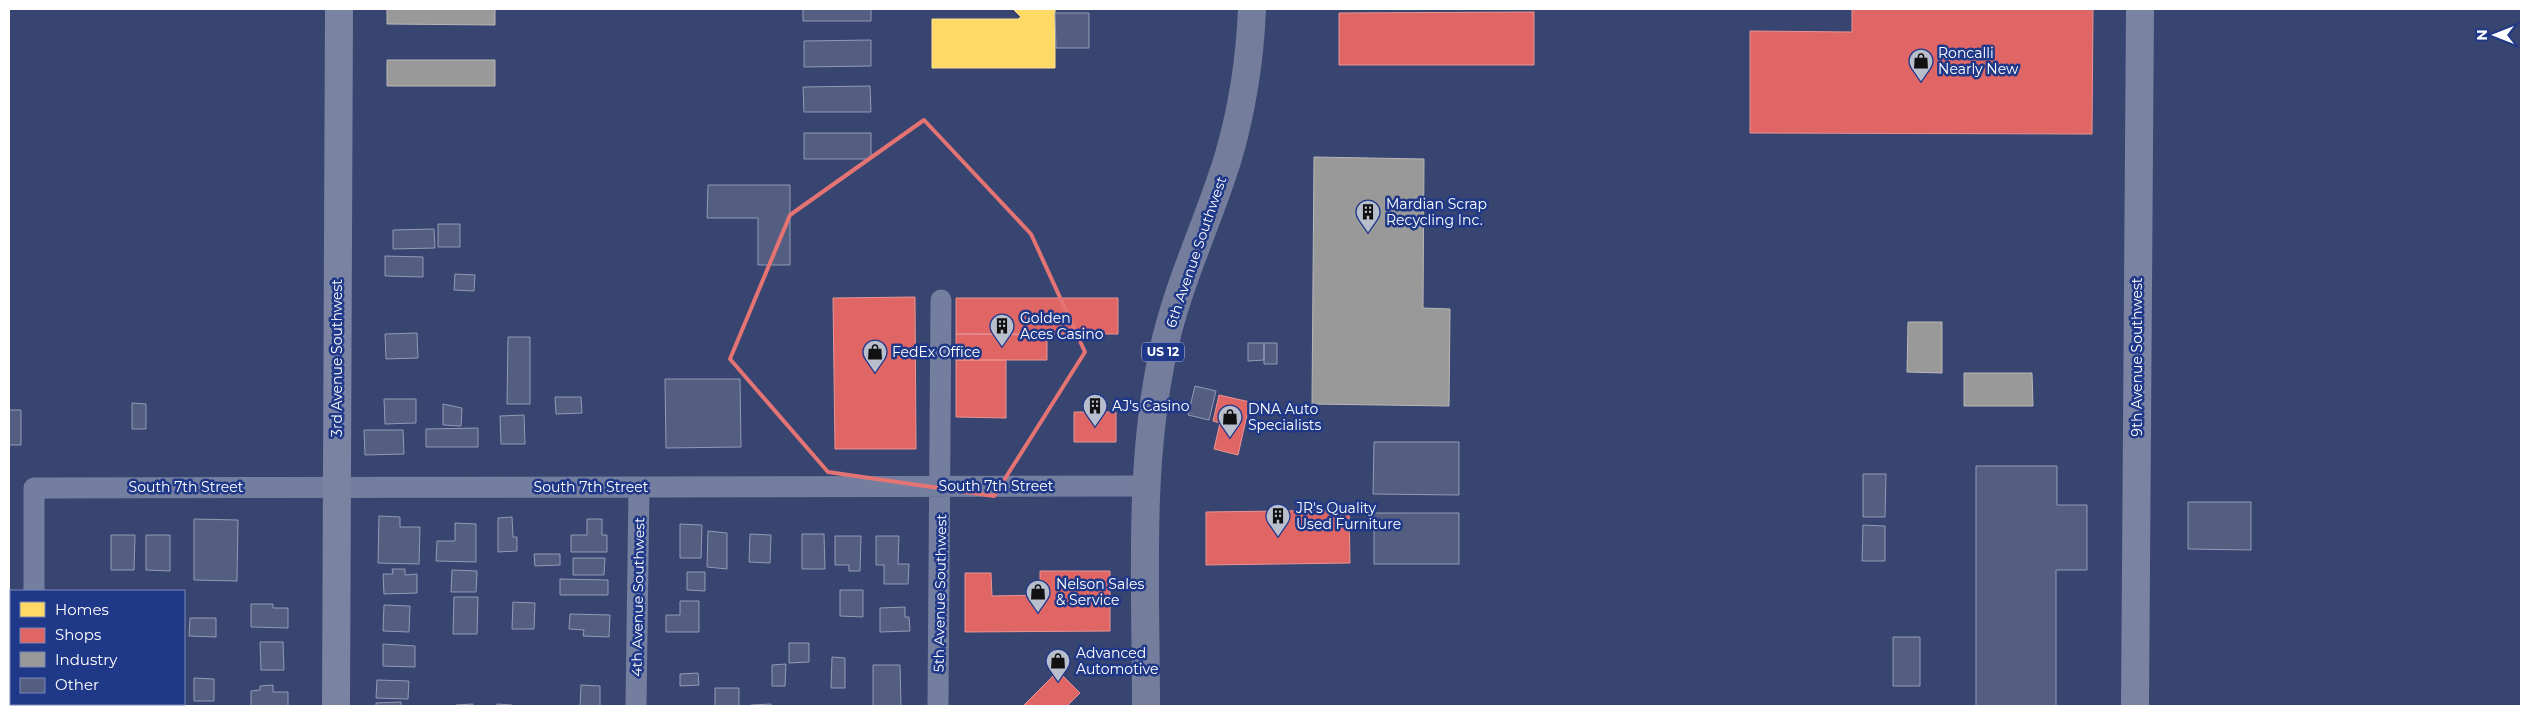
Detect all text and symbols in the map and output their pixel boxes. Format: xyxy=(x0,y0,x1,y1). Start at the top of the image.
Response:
north arrow xyxy=(2470,10,2520,60)
text: N xyxy=(2473,29,2491,41)
place label: Roncalli Nearly New xyxy=(1938,44,2019,78)
shop icon: Roncalli Nearly New xyxy=(1908,48,1934,82)
street label: 6th Avenue Southwest xyxy=(1162,174,1230,330)
place label: Mardian Scrap Recycling Inc. xyxy=(1386,195,1487,229)
building icon: Mardian Scrap Recycling Inc. xyxy=(1355,199,1381,233)
street label: 9th Avenue Southwest xyxy=(2128,277,2146,436)
street label: 3rd Avenue Southwest xyxy=(328,279,346,437)
place label: Golden Aces Casino xyxy=(1020,309,1104,343)
building icon: Golden Aces Casino xyxy=(989,313,1015,347)
shop icon: FedEx Office xyxy=(862,339,888,373)
road number: US 12 xyxy=(1142,342,1184,362)
place label: FedEx Office xyxy=(892,343,980,361)
building icon: AJ's Casino xyxy=(1082,393,1108,427)
place label: AJ's Casino xyxy=(1112,397,1190,415)
place label: DNA Auto Specialists xyxy=(1248,400,1321,434)
shop icon: DNA Auto Specialists xyxy=(1217,404,1243,438)
street label: South 7th Street xyxy=(939,477,1054,495)
street label: South 7th Street xyxy=(129,478,244,496)
street label: South 7th Street xyxy=(534,478,649,496)
place label: JR's Quality Used Furniture xyxy=(1295,499,1401,533)
building icon: JR's Quality Used Furniture xyxy=(1265,503,1291,537)
street label: 5th Avenue Southwest xyxy=(930,513,950,672)
street label: 4th Avenue Southwest xyxy=(628,517,648,677)
place label: Nelson Sales & Service xyxy=(1056,575,1144,609)
shop icon: Nelson Sales & Service xyxy=(1025,579,1051,613)
legend xyxy=(10,590,185,705)
text: Homes xyxy=(55,600,109,619)
text: Shops xyxy=(55,625,101,644)
place label: Advanced Automotive xyxy=(1076,644,1158,678)
shop icon: Advanced Automotive xyxy=(1045,648,1071,682)
text: Industry xyxy=(55,650,118,669)
text: Other xyxy=(55,675,99,694)

